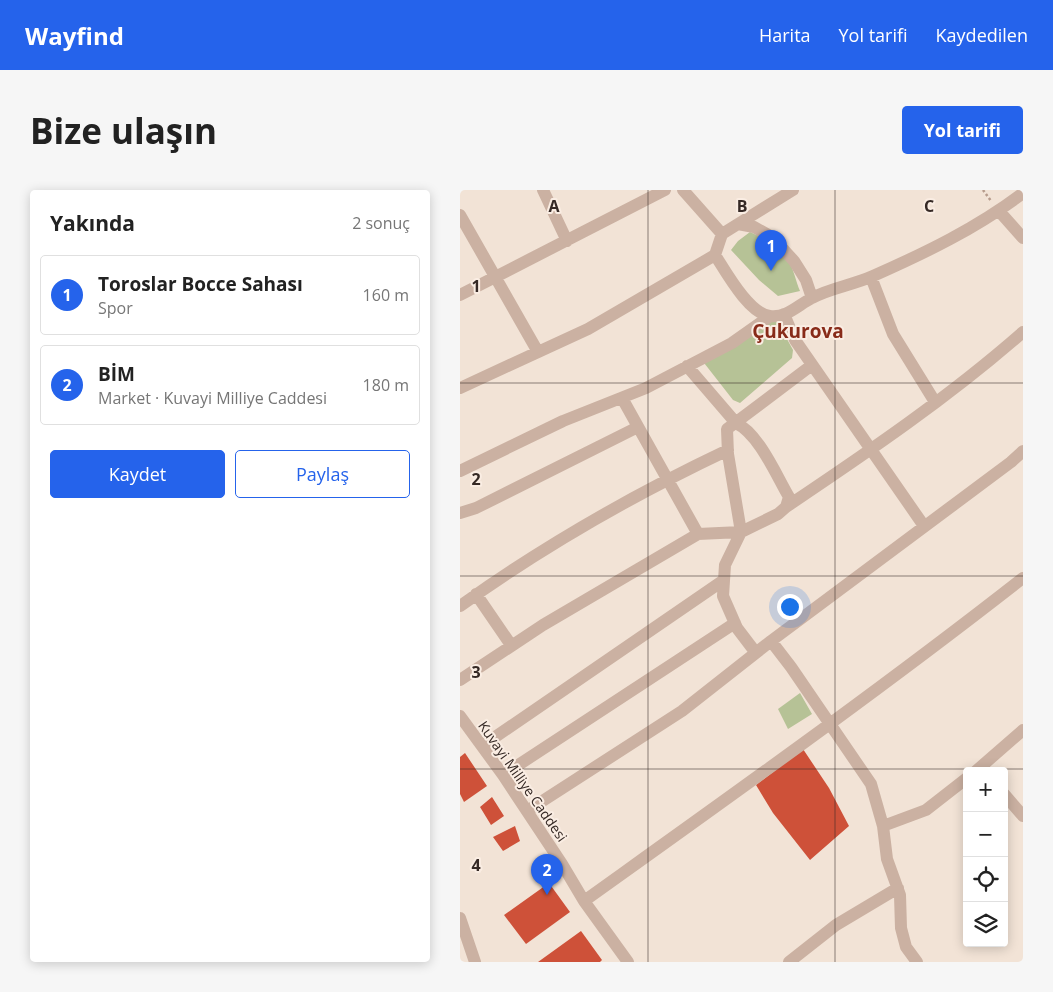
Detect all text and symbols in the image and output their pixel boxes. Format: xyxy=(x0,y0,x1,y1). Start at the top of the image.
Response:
text: Wayfind xyxy=(25,19,124,52)
text: Harita xyxy=(759,23,811,47)
text: Yol tarifi xyxy=(839,23,908,47)
text: Kaydedilen xyxy=(936,23,1028,47)
button: Yol tarifi xyxy=(902,106,1023,154)
text: Bize ulaşın xyxy=(30,107,217,154)
text: A xyxy=(548,195,560,217)
text: B xyxy=(737,195,747,217)
text: C xyxy=(924,195,934,217)
text: Yakında xyxy=(50,209,135,237)
text: 2 sonuç xyxy=(352,212,410,234)
pin: 1 xyxy=(755,230,787,271)
text: Toroslar Bocce Sahası xyxy=(98,271,303,297)
text: 1 xyxy=(471,275,481,297)
text: 1 xyxy=(62,284,72,306)
text: 160 m xyxy=(363,284,409,306)
text: Spor xyxy=(98,297,133,319)
district label: Çukurova xyxy=(752,318,844,344)
text: BİM xyxy=(98,361,135,387)
text: 2 xyxy=(62,374,72,396)
text: 180 m xyxy=(363,374,409,396)
text: Market · Kuvayi Milliye Caddesi xyxy=(98,387,327,409)
button: Kaydet xyxy=(50,450,225,498)
button: Paylaş xyxy=(235,450,410,498)
text: 2 xyxy=(471,468,481,490)
your location xyxy=(777,594,803,620)
text: 3 xyxy=(471,661,481,683)
street label: Kuvayi Milliye Caddesi xyxy=(474,717,572,845)
map controls xyxy=(963,767,1008,947)
button: + xyxy=(963,767,1008,812)
button: − xyxy=(963,812,1008,857)
text: 4 xyxy=(471,854,481,876)
pin: 2 xyxy=(531,854,563,895)
button: locate xyxy=(963,857,1008,902)
button: layers xyxy=(963,902,1008,947)

